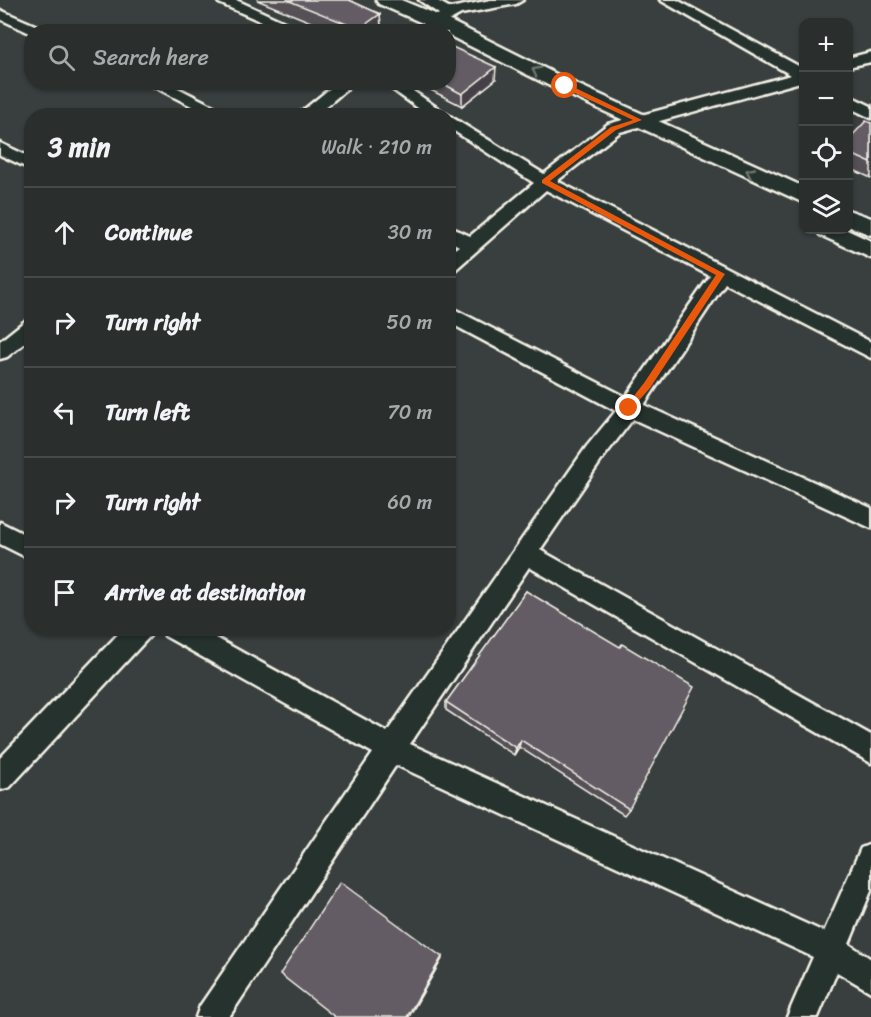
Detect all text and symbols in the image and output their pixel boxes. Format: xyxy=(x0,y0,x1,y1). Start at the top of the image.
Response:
map controls xyxy=(799,18,853,234)
button: + xyxy=(799,18,853,72)
search box xyxy=(24,24,456,90)
text: Search here xyxy=(93,38,209,77)
icon: search xyxy=(45,41,78,74)
one-way arrow xyxy=(531,67,542,78)
route start xyxy=(551,72,577,98)
button: − xyxy=(799,72,853,126)
text: 3 min xyxy=(48,124,110,170)
button: locate xyxy=(799,126,853,180)
text: Walk · 210 m xyxy=(321,130,432,165)
one-way arrow xyxy=(746,167,757,179)
button: layers xyxy=(799,180,853,234)
text: Continue xyxy=(105,213,193,252)
text: 30 m xyxy=(388,215,432,250)
icon: ahead xyxy=(48,216,81,249)
text: Turn right xyxy=(105,303,200,342)
text: 50 m xyxy=(387,305,432,340)
icon: right xyxy=(48,306,81,339)
text: Turn left xyxy=(105,393,190,432)
route end xyxy=(615,394,641,420)
text: 70 m xyxy=(387,395,432,430)
icon: left xyxy=(48,396,81,429)
text: Turn right xyxy=(105,483,200,522)
text: 60 m xyxy=(387,485,432,520)
icon: right xyxy=(48,486,81,519)
text: Arrive at destination xyxy=(105,573,306,612)
icon: arrive xyxy=(48,576,81,609)

